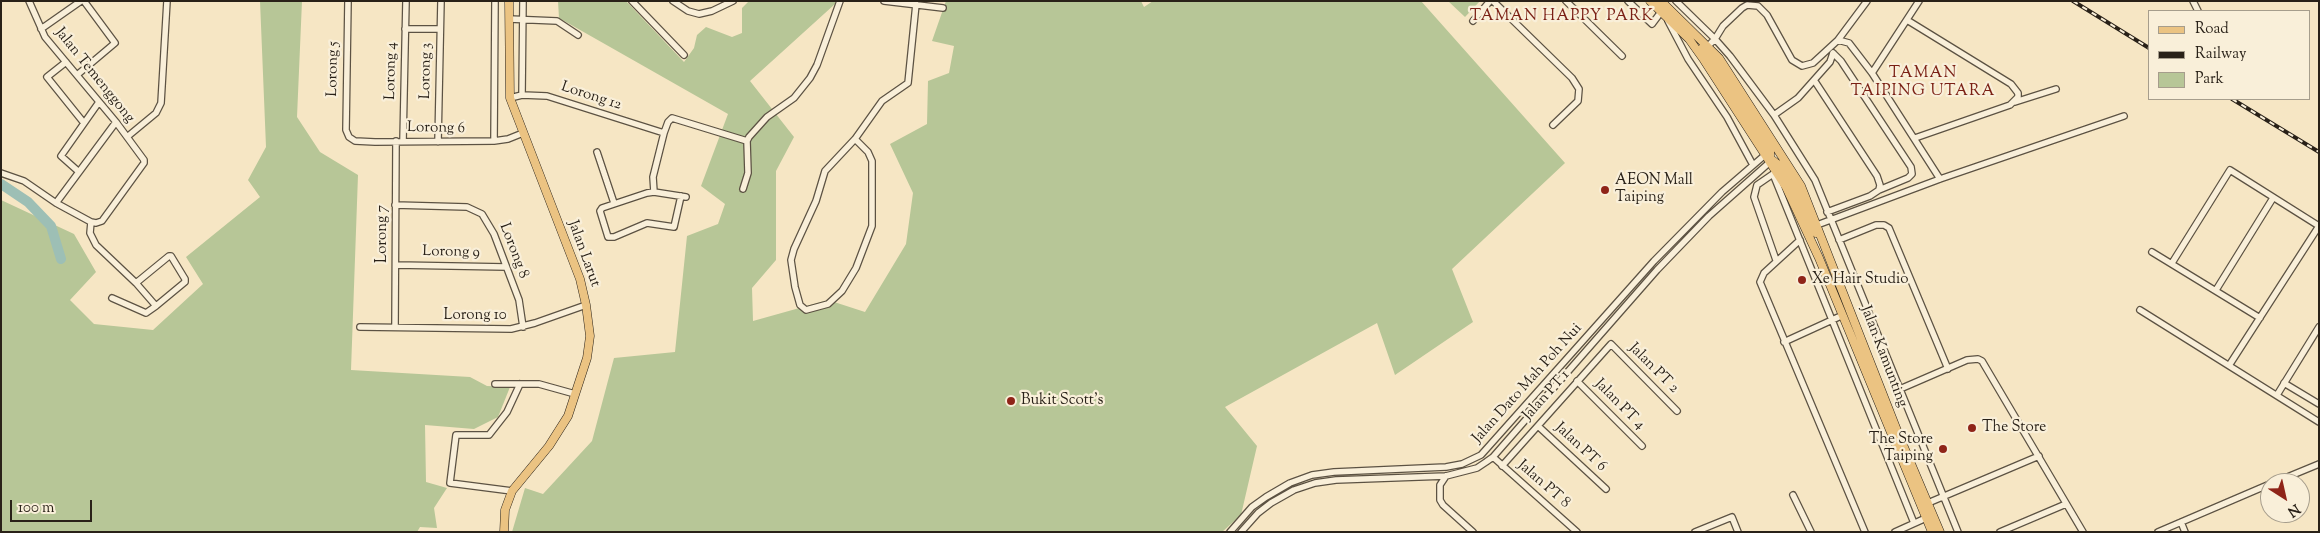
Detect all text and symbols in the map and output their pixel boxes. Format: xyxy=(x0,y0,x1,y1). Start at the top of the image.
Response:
district label: TAMAN HAPPY PARK xyxy=(1468,7,1656,27)
legend xyxy=(2148,10,2310,100)
text: Road xyxy=(2195,19,2229,40)
street label: Jalan Temenggong xyxy=(50,25,138,127)
street label: Lorong 5 xyxy=(325,41,343,97)
street label: Lorong 4 xyxy=(382,42,402,100)
street label: Lorong 3 xyxy=(418,43,436,99)
text: Railway xyxy=(2195,44,2246,65)
district label: TAMAN TAIPING UTARA xyxy=(1849,64,1997,102)
text: Park xyxy=(2195,69,2224,90)
street label: Lorong 12 xyxy=(559,79,623,115)
street label: Lorong 6 xyxy=(407,119,465,139)
place label: AEON Mall Taiping xyxy=(1615,172,1693,207)
marker: AEON Mall Taiping xyxy=(1599,184,1611,196)
street label: Lorong 7 xyxy=(374,205,392,263)
street label: Jalan Larut xyxy=(563,218,603,290)
street label: Lorong 8 xyxy=(494,221,532,281)
street label: Lorong 9 xyxy=(422,243,480,263)
place label: Xe Hair Studio xyxy=(1812,271,1908,289)
marker: Xe Hair Studio xyxy=(1796,274,1808,286)
street label: Jalan Kamunting xyxy=(1855,304,1911,410)
street label: Lorong 10 xyxy=(443,307,507,325)
street label: Jalan Dato Mah Poh Nui xyxy=(1469,320,1587,448)
street label: Jalan PT 2 xyxy=(1624,340,1682,398)
street label: Jalan PT 1 xyxy=(1520,367,1574,425)
street label: Jalan PT 4 xyxy=(1590,376,1648,434)
place label: Bukit Scott's xyxy=(1021,392,1103,410)
marker: Bukit Scott's xyxy=(1005,395,1017,407)
place label: The Store xyxy=(1982,419,2046,437)
street label: Jalan PT 6 xyxy=(1550,420,1610,476)
marker: The Store xyxy=(1966,422,1978,434)
place label: The Store Taiping xyxy=(1869,431,1933,466)
marker: The Store Taiping xyxy=(1937,443,1949,455)
street label: Jalan PT 8 xyxy=(1513,457,1573,513)
north arrow xyxy=(2260,473,2310,523)
scale bar xyxy=(12,490,95,522)
text: 100 m xyxy=(18,498,54,519)
text: N xyxy=(2283,498,2303,521)

